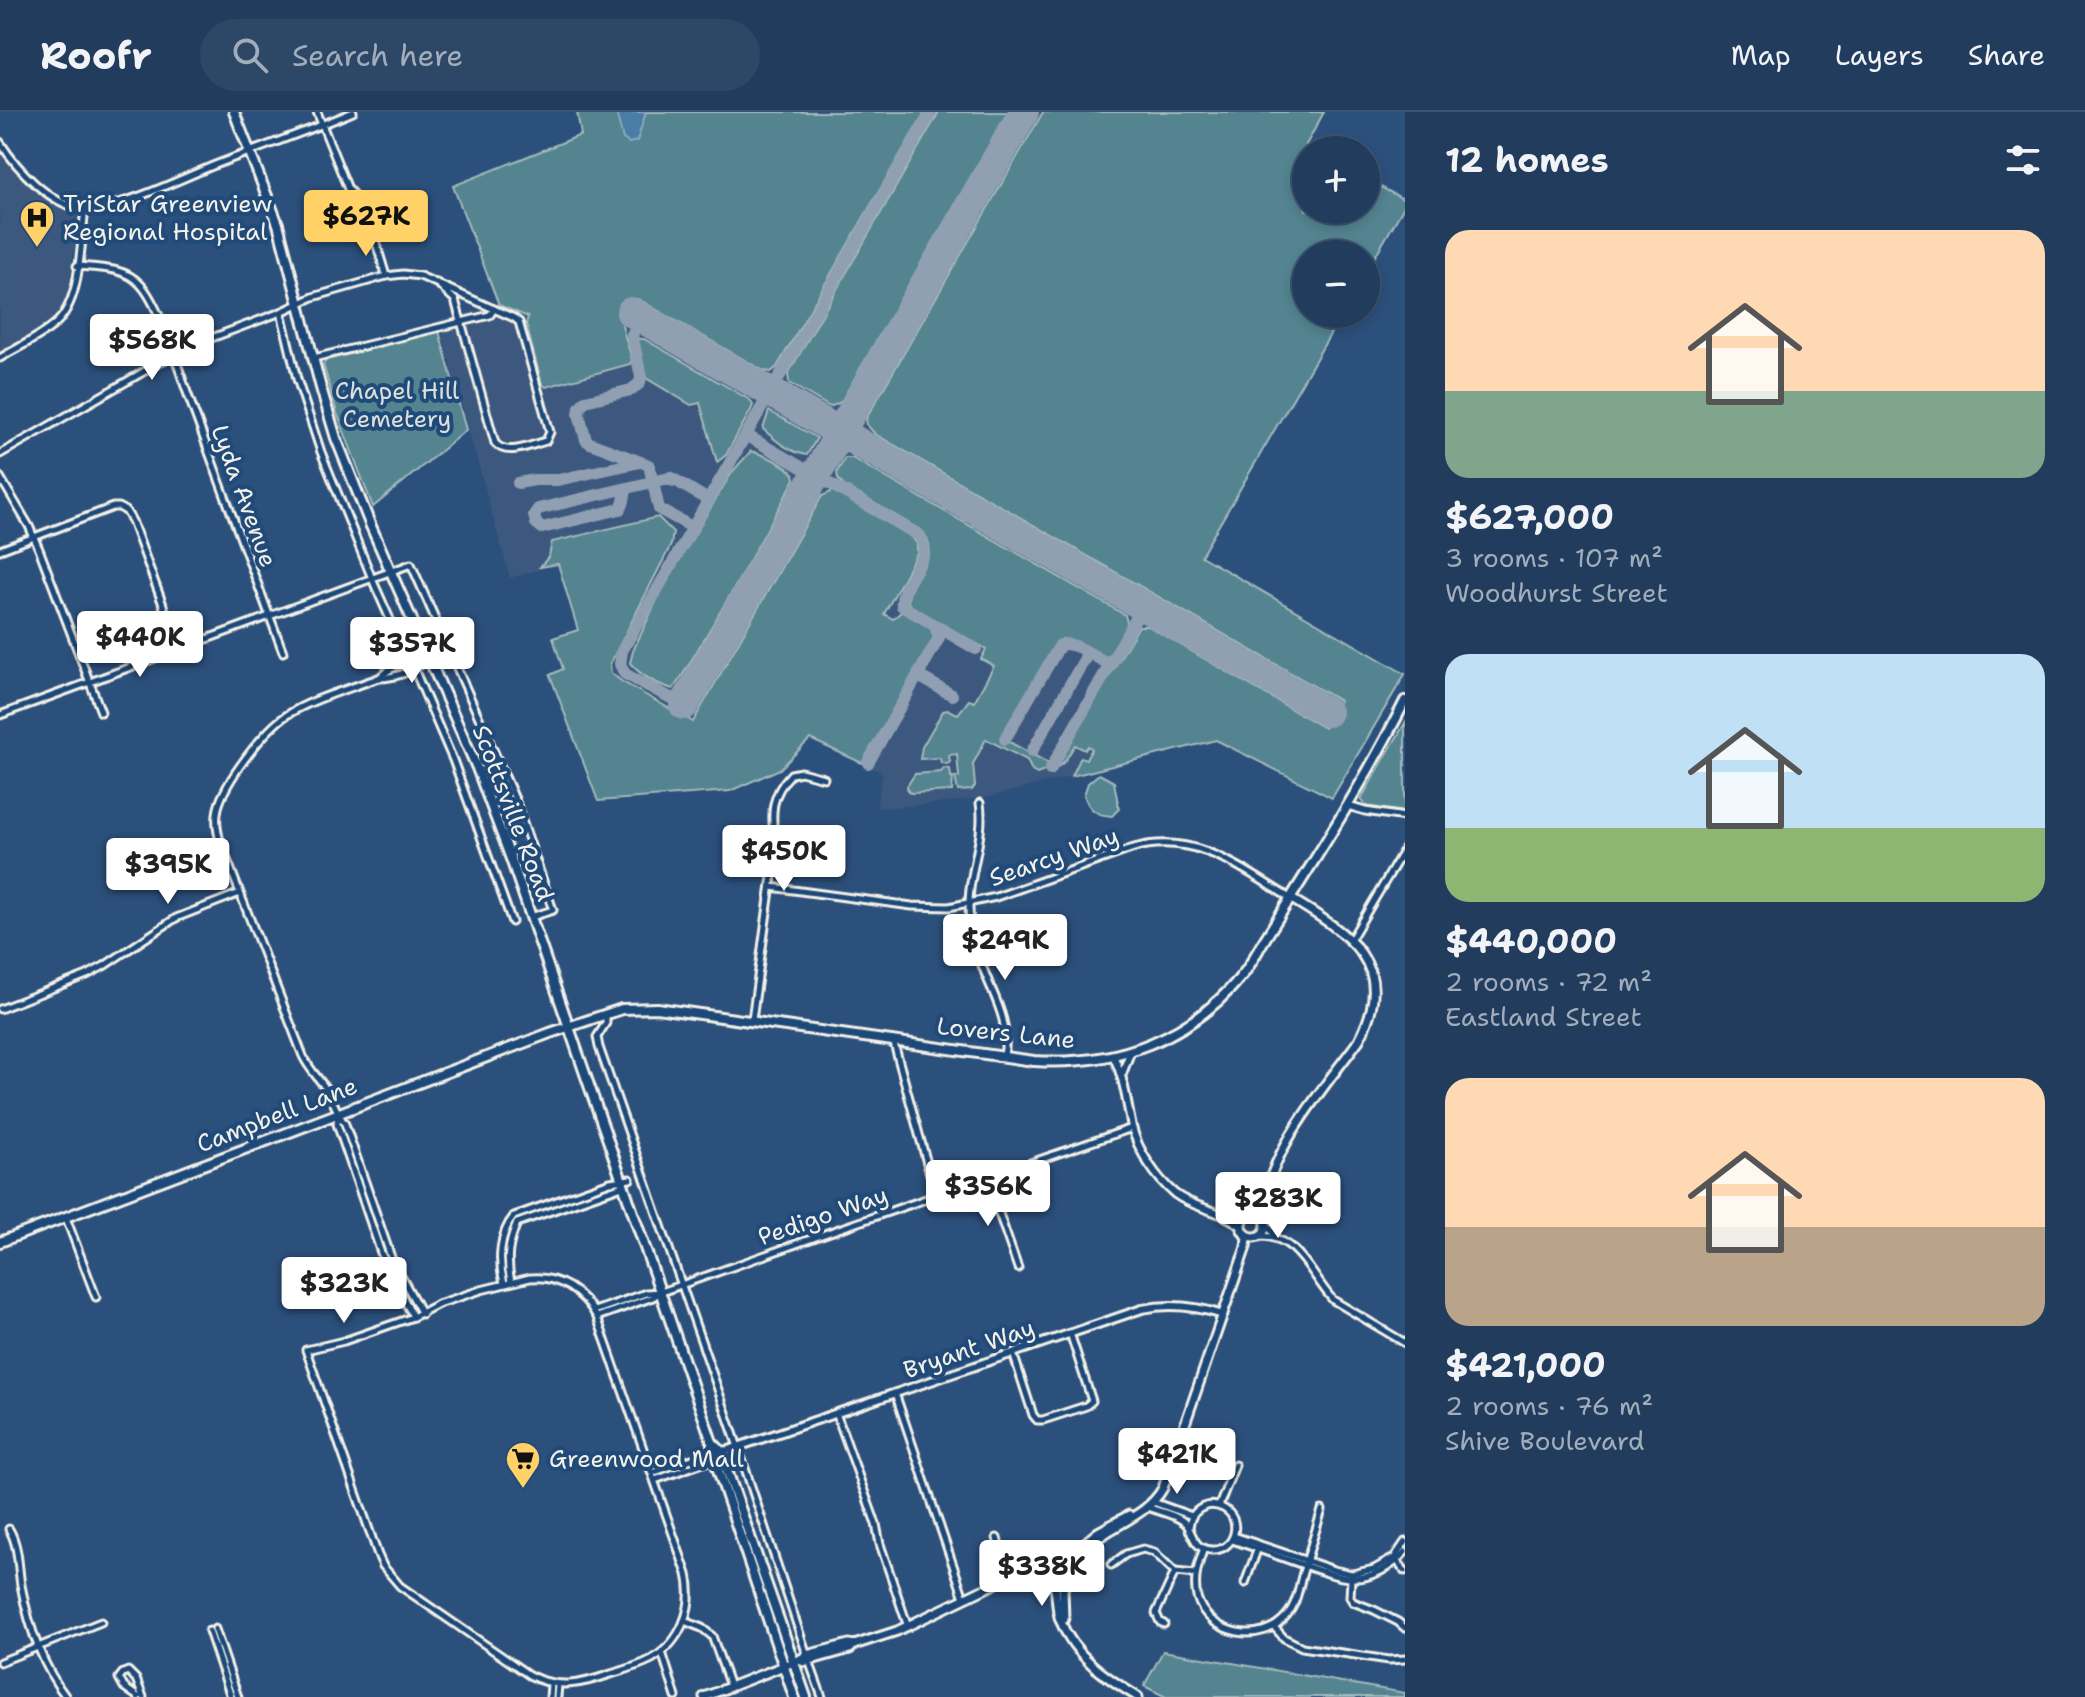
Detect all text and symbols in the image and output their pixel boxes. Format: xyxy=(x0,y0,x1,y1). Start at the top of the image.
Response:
search box xyxy=(200,19,760,91)
text: Roofr xyxy=(40,30,152,81)
icon: search xyxy=(228,33,272,77)
text: Search here xyxy=(292,35,463,76)
text: Map xyxy=(1731,36,1791,74)
text: Layers xyxy=(1835,36,1924,74)
text: Share xyxy=(1968,36,2045,74)
map controls xyxy=(1292,136,1380,328)
button: + xyxy=(1292,136,1380,224)
text: 12 homes xyxy=(1445,137,1609,183)
icon: filters xyxy=(2001,138,2045,182)
place label: TriStar Greenview Regional Hospital xyxy=(63,188,273,248)
pin: $627K xyxy=(310,190,422,258)
text: $627K xyxy=(322,198,410,233)
hospital icon: TriStar Greenview Regional Hospital xyxy=(18,199,56,249)
button: − xyxy=(1292,240,1380,328)
icon: home xyxy=(1673,282,1817,426)
pin: $568K xyxy=(96,314,208,382)
text: $568K xyxy=(108,322,196,357)
park label: Chapel Hill Cemetery xyxy=(335,375,460,435)
street label: Lyda Avenue xyxy=(204,421,284,571)
text: $627,000 xyxy=(1445,494,1614,540)
text: 3 rooms · 107 m² xyxy=(1445,540,1663,575)
text: Woodhurst Street xyxy=(1445,575,1668,610)
pin: $440K xyxy=(84,611,196,679)
pin: $357K xyxy=(356,617,468,685)
text: $440K xyxy=(95,619,185,654)
text: $357K xyxy=(368,625,456,660)
icon: home xyxy=(1673,706,1817,850)
street label: Scottsville Road xyxy=(465,720,561,906)
street label: Searcy Way xyxy=(985,820,1123,894)
pin: $450K xyxy=(728,825,840,893)
text: $450K xyxy=(740,833,828,868)
pin: $395K xyxy=(112,838,224,906)
text: $395K xyxy=(124,846,212,881)
pin: $249K xyxy=(949,914,1061,982)
text: $440,000 xyxy=(1445,918,1617,964)
text: $249K xyxy=(961,922,1049,957)
text: 2 rooms · 72 m² xyxy=(1445,964,1652,999)
text: Eastland Street xyxy=(1445,999,1642,1034)
street label: Lovers Lane xyxy=(935,1010,1077,1056)
street label: Campbell Lane xyxy=(192,1070,362,1160)
icon: home xyxy=(1673,1130,1817,1274)
pin: $356K xyxy=(932,1160,1044,1228)
text: $356K xyxy=(944,1168,1032,1203)
pin: $283K xyxy=(1222,1172,1334,1240)
street label: Pedigo Way xyxy=(754,1179,892,1253)
text: $283K xyxy=(1233,1180,1323,1215)
pin: $323K xyxy=(288,1257,400,1325)
text: $323K xyxy=(300,1265,388,1300)
street label: Bryant Way xyxy=(899,1312,1039,1386)
text: $421,000 xyxy=(1445,1342,1606,1388)
text: 2 rooms · 76 m² xyxy=(1445,1388,1653,1423)
text: Shive Boulevard xyxy=(1445,1423,1644,1458)
pin: $421K xyxy=(1121,1428,1233,1496)
text: $421K xyxy=(1136,1436,1218,1471)
supermarket icon: Greenwood Mall xyxy=(504,1440,542,1490)
place label: Greenwood Mall xyxy=(549,1443,744,1475)
pin: $338K xyxy=(986,1540,1098,1608)
text: $338K xyxy=(997,1548,1087,1583)

